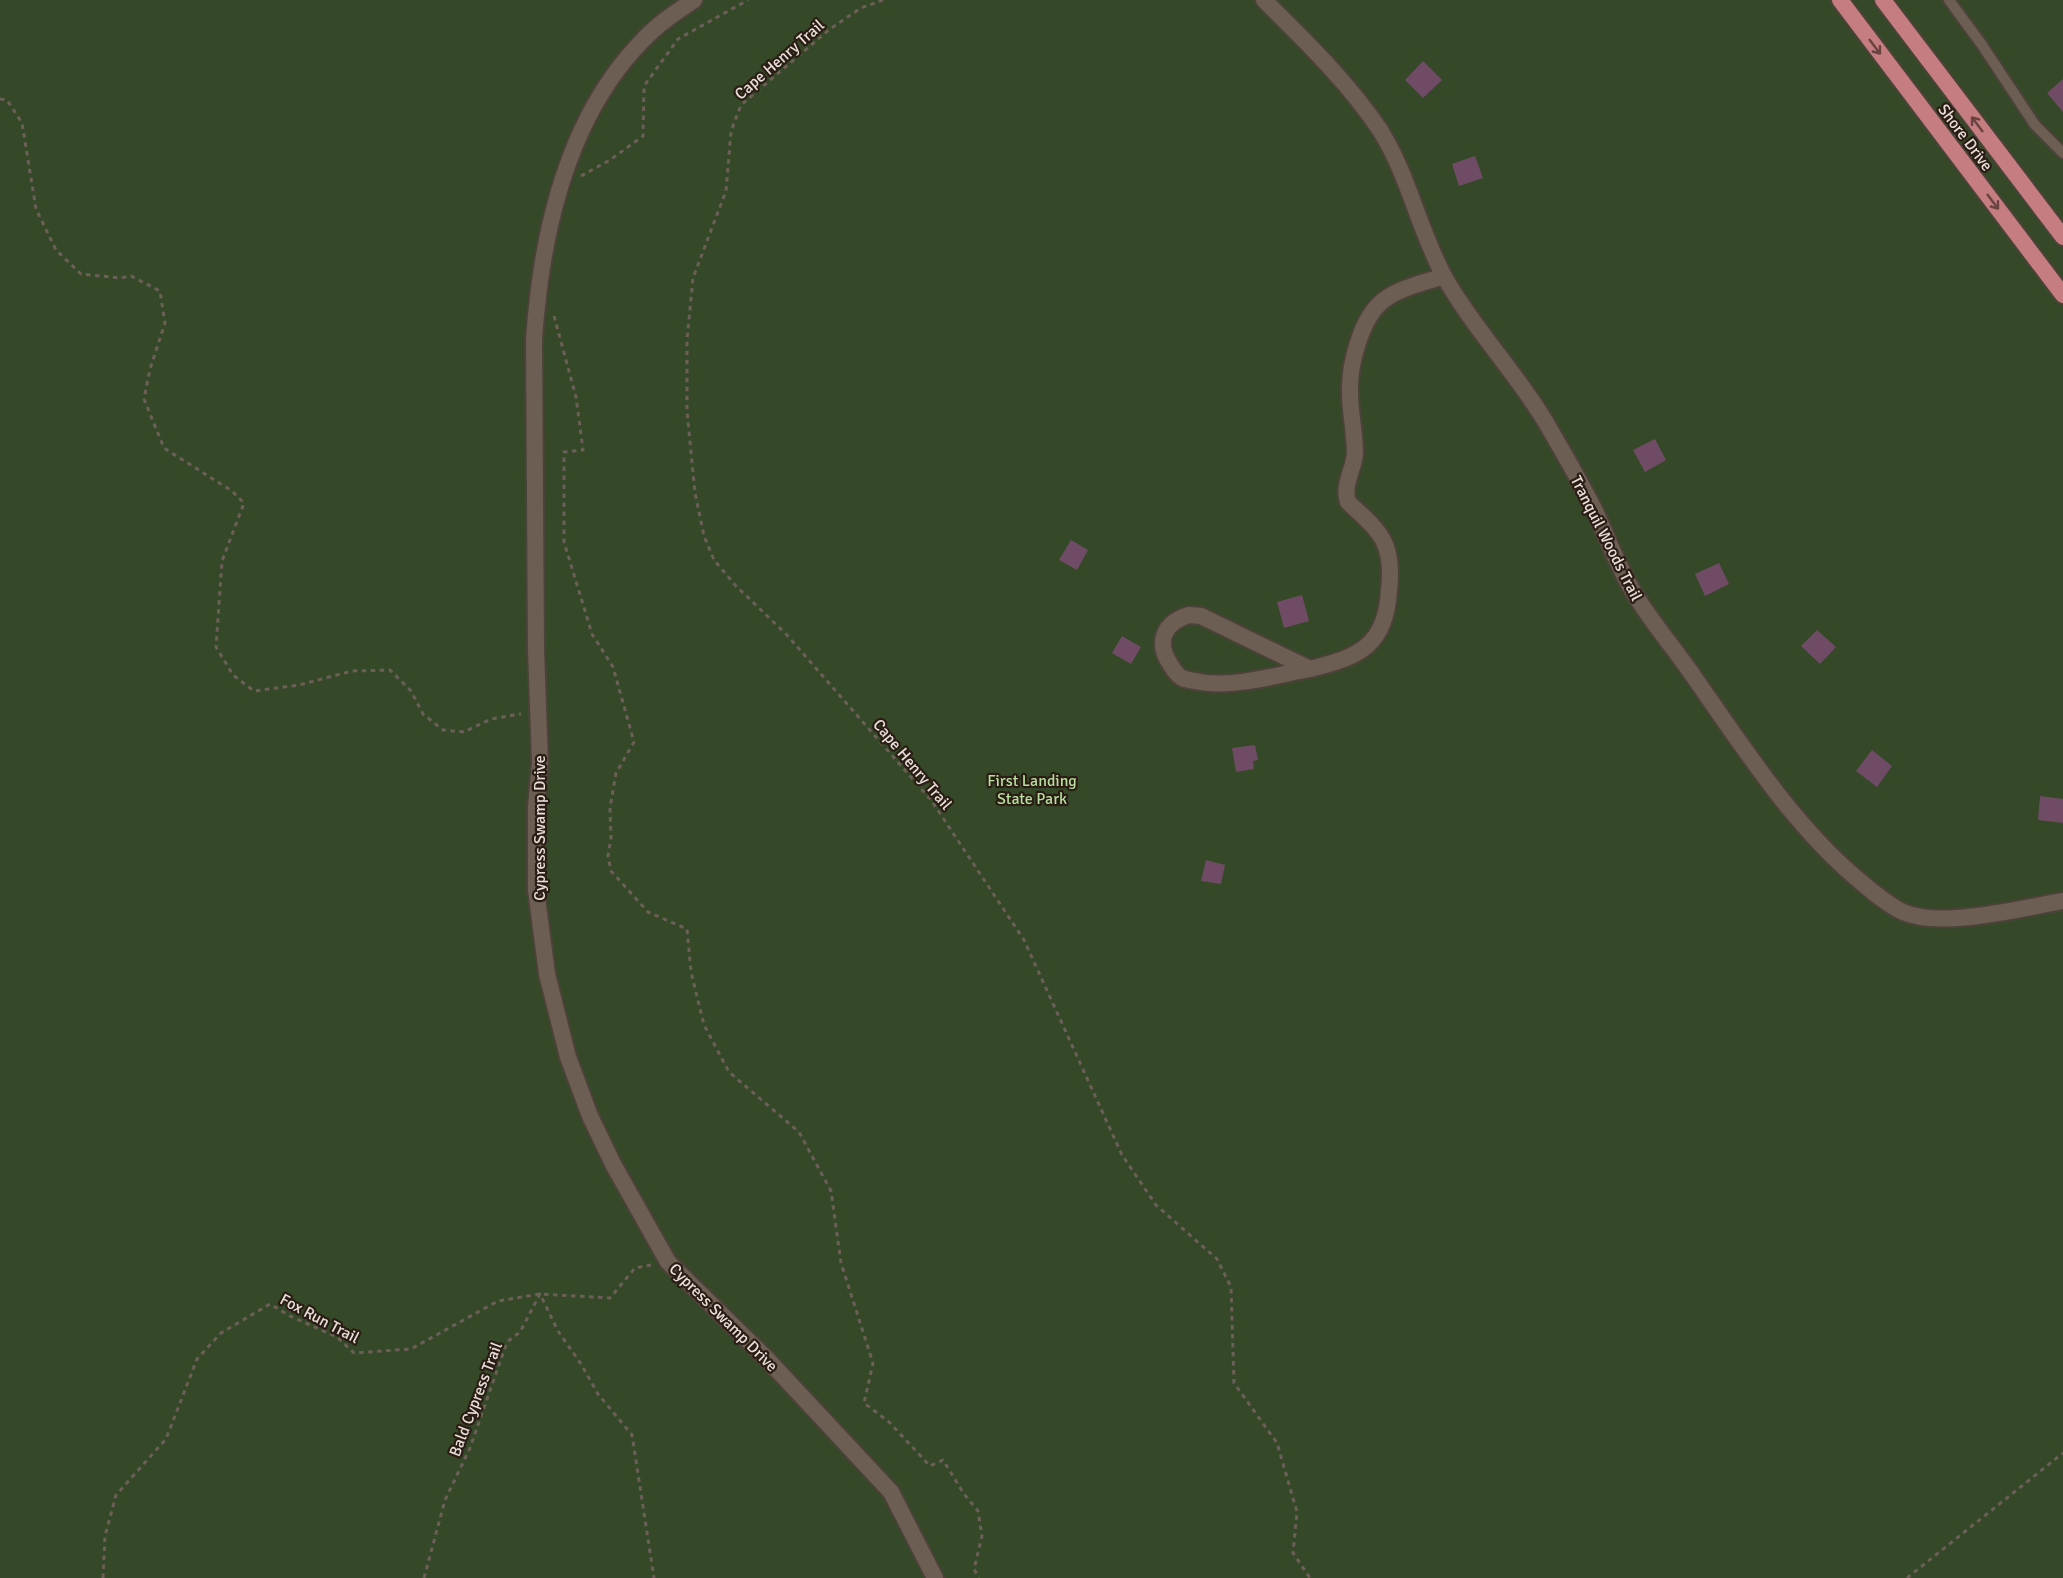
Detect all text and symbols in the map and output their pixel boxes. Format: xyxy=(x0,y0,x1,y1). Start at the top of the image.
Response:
street label: Cape Henry Trail xyxy=(731,15,829,104)
one-way arrow xyxy=(1869,38,1881,54)
street label: Shore Drive xyxy=(1933,100,1997,175)
one-way arrow xyxy=(1971,116,1983,132)
one-way arrow xyxy=(1986,194,1999,210)
street label: Tranquil Woods Trail xyxy=(1566,472,1646,605)
street label: Cape Henry Trail xyxy=(868,715,956,814)
street label: Cypress Swamp Drive xyxy=(530,755,550,901)
park label: First Landing State Park xyxy=(987,771,1077,809)
street label: Cypress Swamp Drive xyxy=(665,1259,782,1376)
street label: Fox Run Trail xyxy=(276,1290,363,1348)
street label: Bald Cypress Trail xyxy=(445,1339,507,1460)

